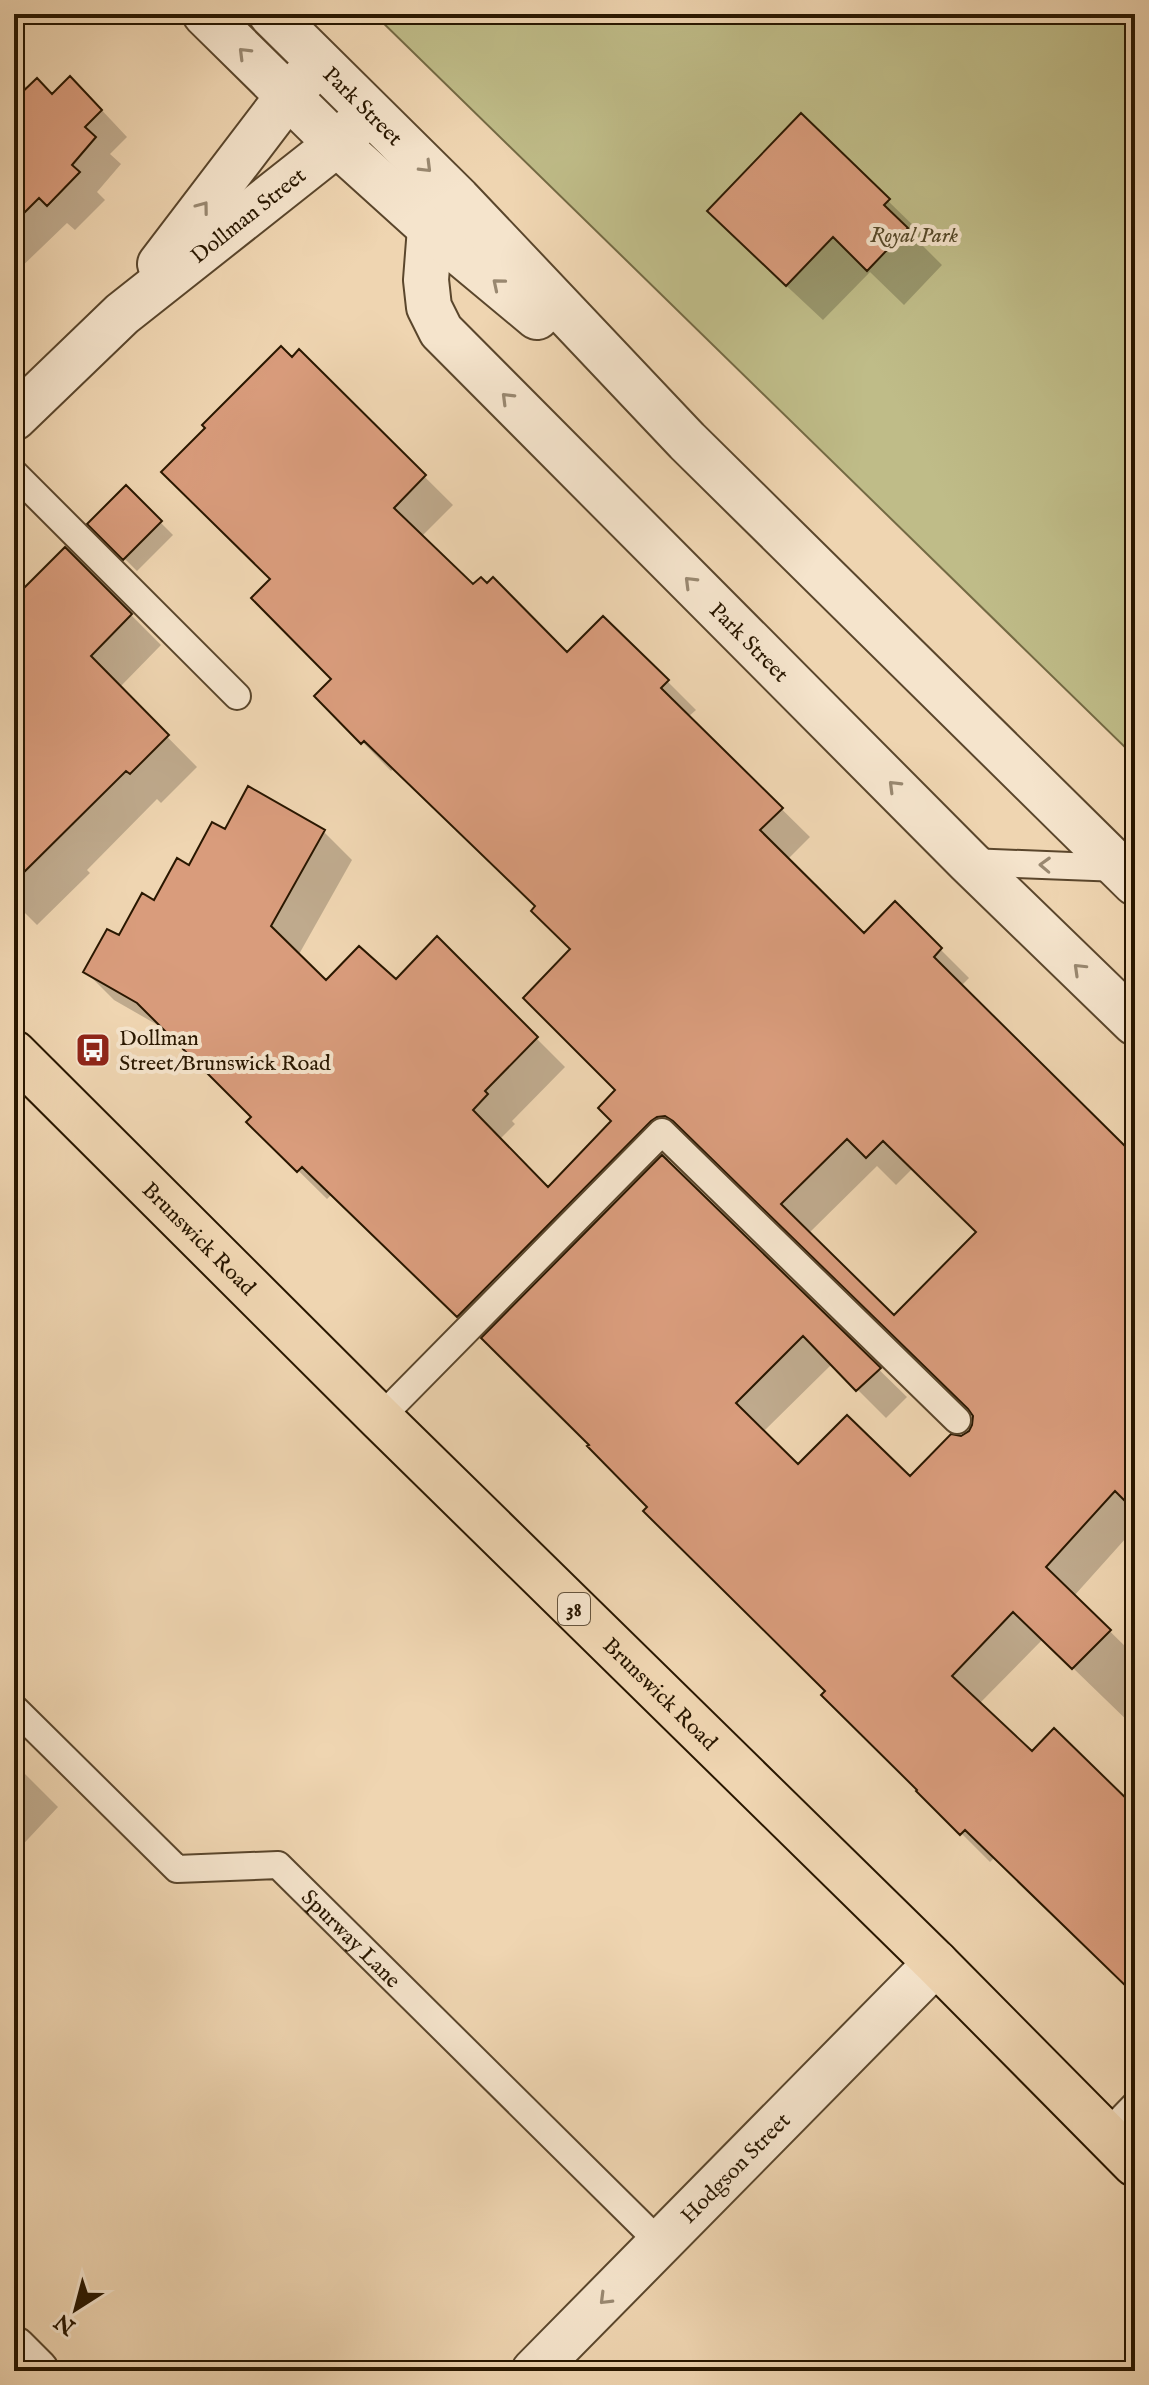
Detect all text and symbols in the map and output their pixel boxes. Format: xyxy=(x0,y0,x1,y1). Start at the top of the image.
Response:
one-way arrow xyxy=(239,47,253,62)
street label: Park Street xyxy=(316,61,408,153)
one-way arrow xyxy=(417,158,431,172)
street label: Dollman Street xyxy=(185,162,312,270)
one-way arrow xyxy=(193,201,208,216)
park label: Royal Park xyxy=(870,222,958,250)
one-way arrow xyxy=(493,279,507,294)
one-way arrow xyxy=(502,393,516,407)
one-way arrow xyxy=(685,577,700,591)
street label: Park Street xyxy=(703,597,794,689)
one-way arrow xyxy=(889,781,903,795)
one-way arrow xyxy=(1038,857,1051,874)
one-way arrow xyxy=(1074,963,1088,978)
place label: Dollman Street/Brunswick Road xyxy=(119,1025,331,1078)
bus stop icon: Dollman Street/Brunswick Road xyxy=(74,1031,112,1069)
street label: Brunswick Road xyxy=(135,1177,261,1302)
road number: 38 xyxy=(558,1593,590,1625)
street label: Brunswick Road xyxy=(596,1632,723,1757)
street label: Spurway Lane xyxy=(295,1884,406,1995)
street label: Hodgson Street xyxy=(675,2107,797,2230)
north arrow xyxy=(36,2269,116,2349)
one-way arrow xyxy=(600,2290,614,2304)
text: N xyxy=(49,2307,82,2341)

